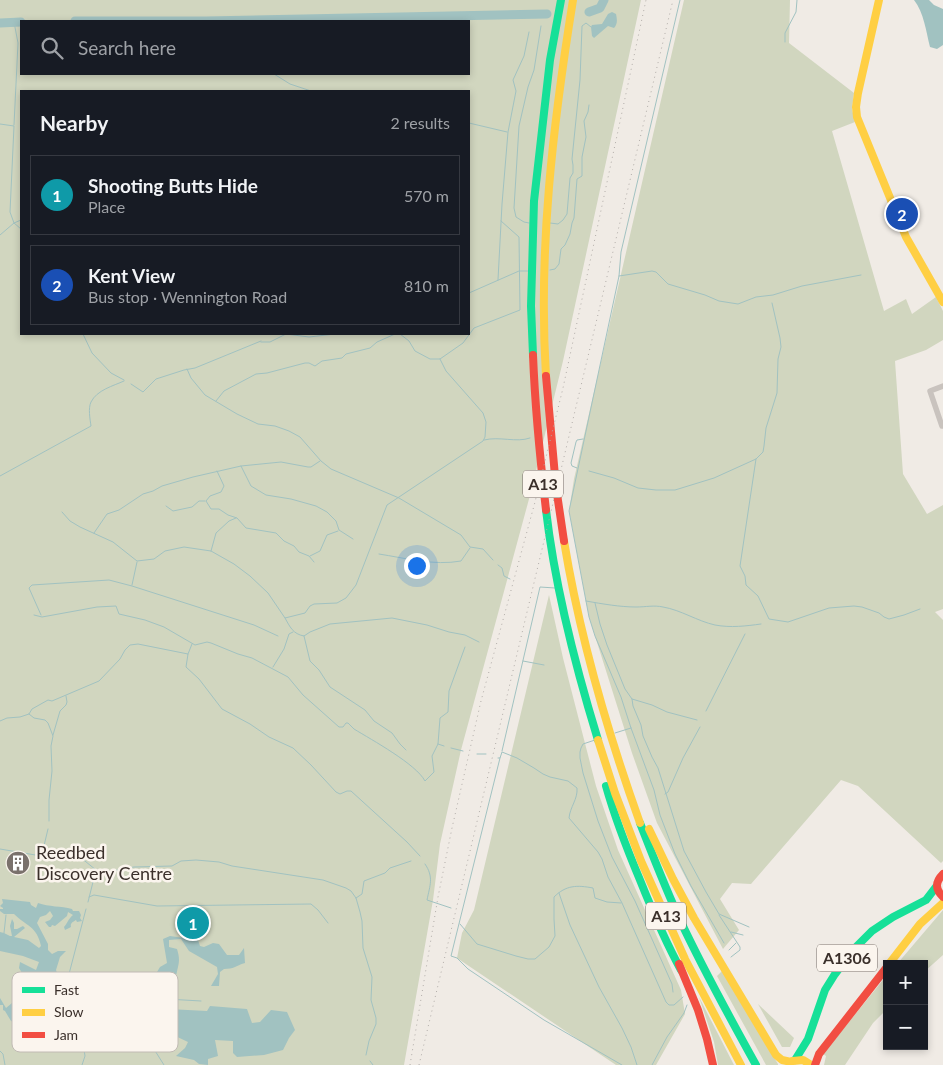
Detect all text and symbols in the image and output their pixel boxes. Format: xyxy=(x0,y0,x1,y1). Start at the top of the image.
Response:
search box xyxy=(20,20,470,75)
icon: search xyxy=(38,34,66,62)
text: Search here xyxy=(78,36,176,59)
text: Nearby xyxy=(40,110,108,135)
text: 2 results xyxy=(390,113,450,132)
text: Shooting Butts Hide xyxy=(88,174,258,197)
text: 1 xyxy=(52,186,62,205)
text: 570 m xyxy=(404,186,449,205)
pin: 2 xyxy=(886,195,918,233)
text: Place xyxy=(88,197,125,216)
text: Kent View xyxy=(88,264,175,287)
text: 2 xyxy=(52,276,62,295)
text: 810 m xyxy=(404,276,449,295)
text: Bus stop · Wennington Road xyxy=(88,287,287,306)
road number: A13 xyxy=(523,470,563,498)
your location xyxy=(404,553,430,579)
place label: Reedbed Discovery Centre xyxy=(36,841,172,884)
building icon: Reedbed Discovery Centre xyxy=(5,850,31,876)
road number: A13 xyxy=(646,902,686,929)
pin: 1 xyxy=(177,904,209,942)
road number: A1306 xyxy=(817,944,877,971)
map controls xyxy=(883,960,928,1050)
button: + xyxy=(883,960,928,1005)
legend xyxy=(12,972,178,1052)
text: Fast xyxy=(54,981,79,998)
text: Slow xyxy=(54,1003,84,1020)
button: − xyxy=(883,1005,928,1050)
text: Jam xyxy=(54,1026,78,1043)

